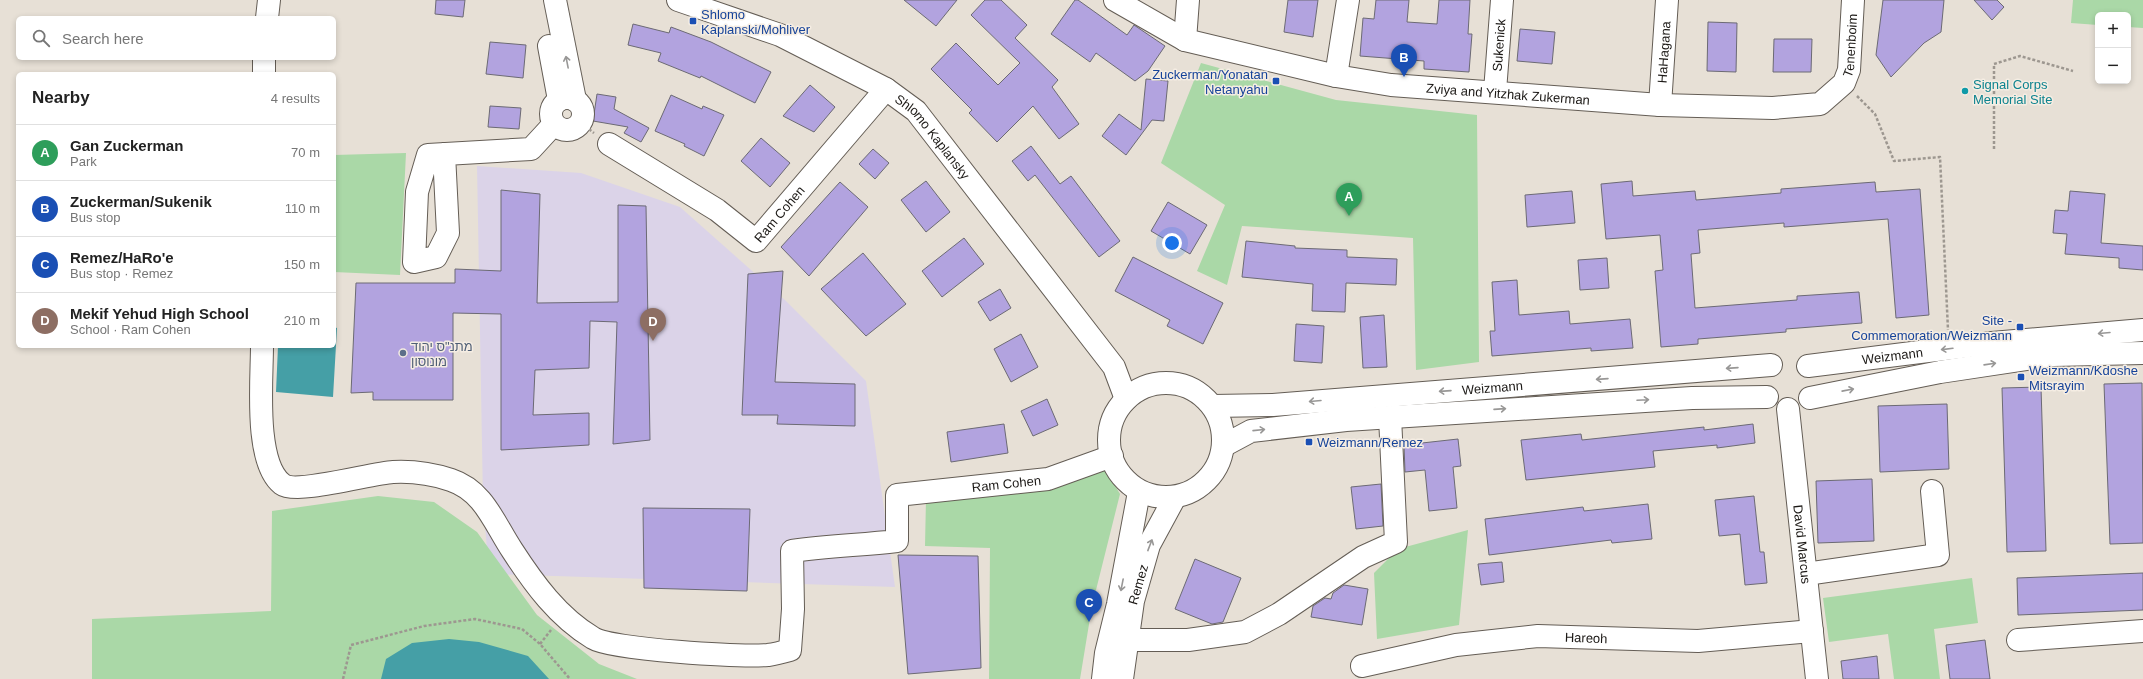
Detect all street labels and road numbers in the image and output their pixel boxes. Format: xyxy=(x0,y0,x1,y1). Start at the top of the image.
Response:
street label: Tenenboim xyxy=(1839,13,1860,79)
street label: Sukenick xyxy=(1489,18,1508,72)
street label: HaHagana xyxy=(1654,20,1673,84)
street label: Zviya and Yitzhak Zukerman xyxy=(1426,80,1591,107)
street label: Shlomo Kaplansky xyxy=(892,91,974,182)
street label: Ram Cohen xyxy=(751,183,807,245)
street label: Weizmann xyxy=(1861,344,1924,367)
street label: Weizmann xyxy=(1461,377,1523,397)
street label: Ram Cohen xyxy=(971,472,1042,495)
street label: David Marcus xyxy=(1791,504,1814,585)
street label: Remez xyxy=(1125,563,1151,606)
street label: Hareoh xyxy=(1565,629,1608,646)

